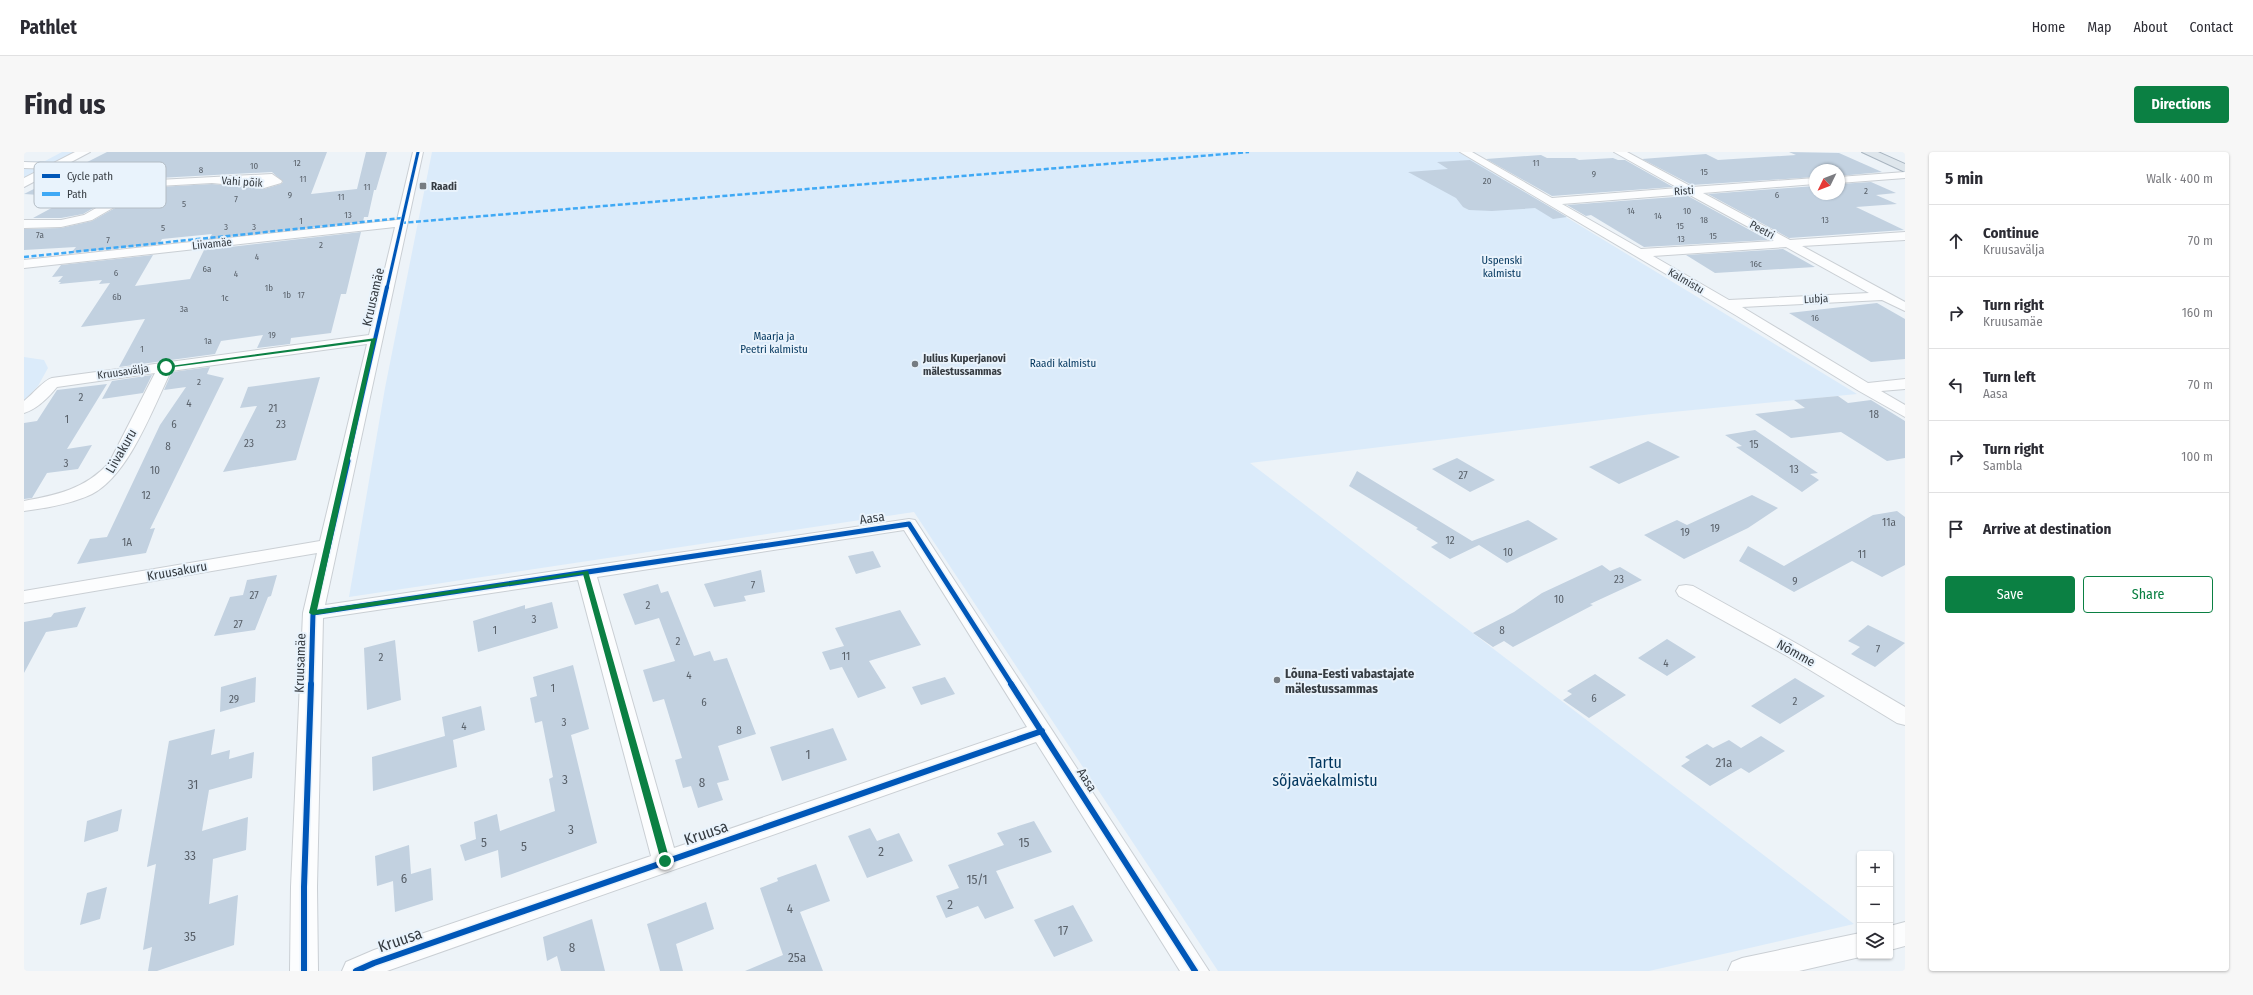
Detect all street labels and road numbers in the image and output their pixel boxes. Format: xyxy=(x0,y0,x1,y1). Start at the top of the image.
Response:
street label: Vahi põik xyxy=(221,174,264,190)
street label: Risti xyxy=(1674,184,1695,198)
street label: Peetri xyxy=(1747,218,1777,242)
street label: Liivamäe xyxy=(192,235,232,253)
street label: Kruusamäe xyxy=(359,266,387,328)
street label: Kalmistu xyxy=(1666,266,1706,296)
street label: Lubja xyxy=(1803,292,1829,306)
street label: Kruusavälja xyxy=(96,362,150,382)
street label: Liivakuru xyxy=(102,426,140,476)
street label: Aasa xyxy=(859,509,885,527)
street label: Kruusakuru xyxy=(146,558,208,584)
street label: Kruusamäe xyxy=(291,633,309,693)
street label: Nõmme xyxy=(1774,636,1818,670)
street label: Aasa xyxy=(1074,765,1100,795)
street label: Kruusa xyxy=(681,817,731,849)
street label: Kruusa xyxy=(375,924,425,956)

